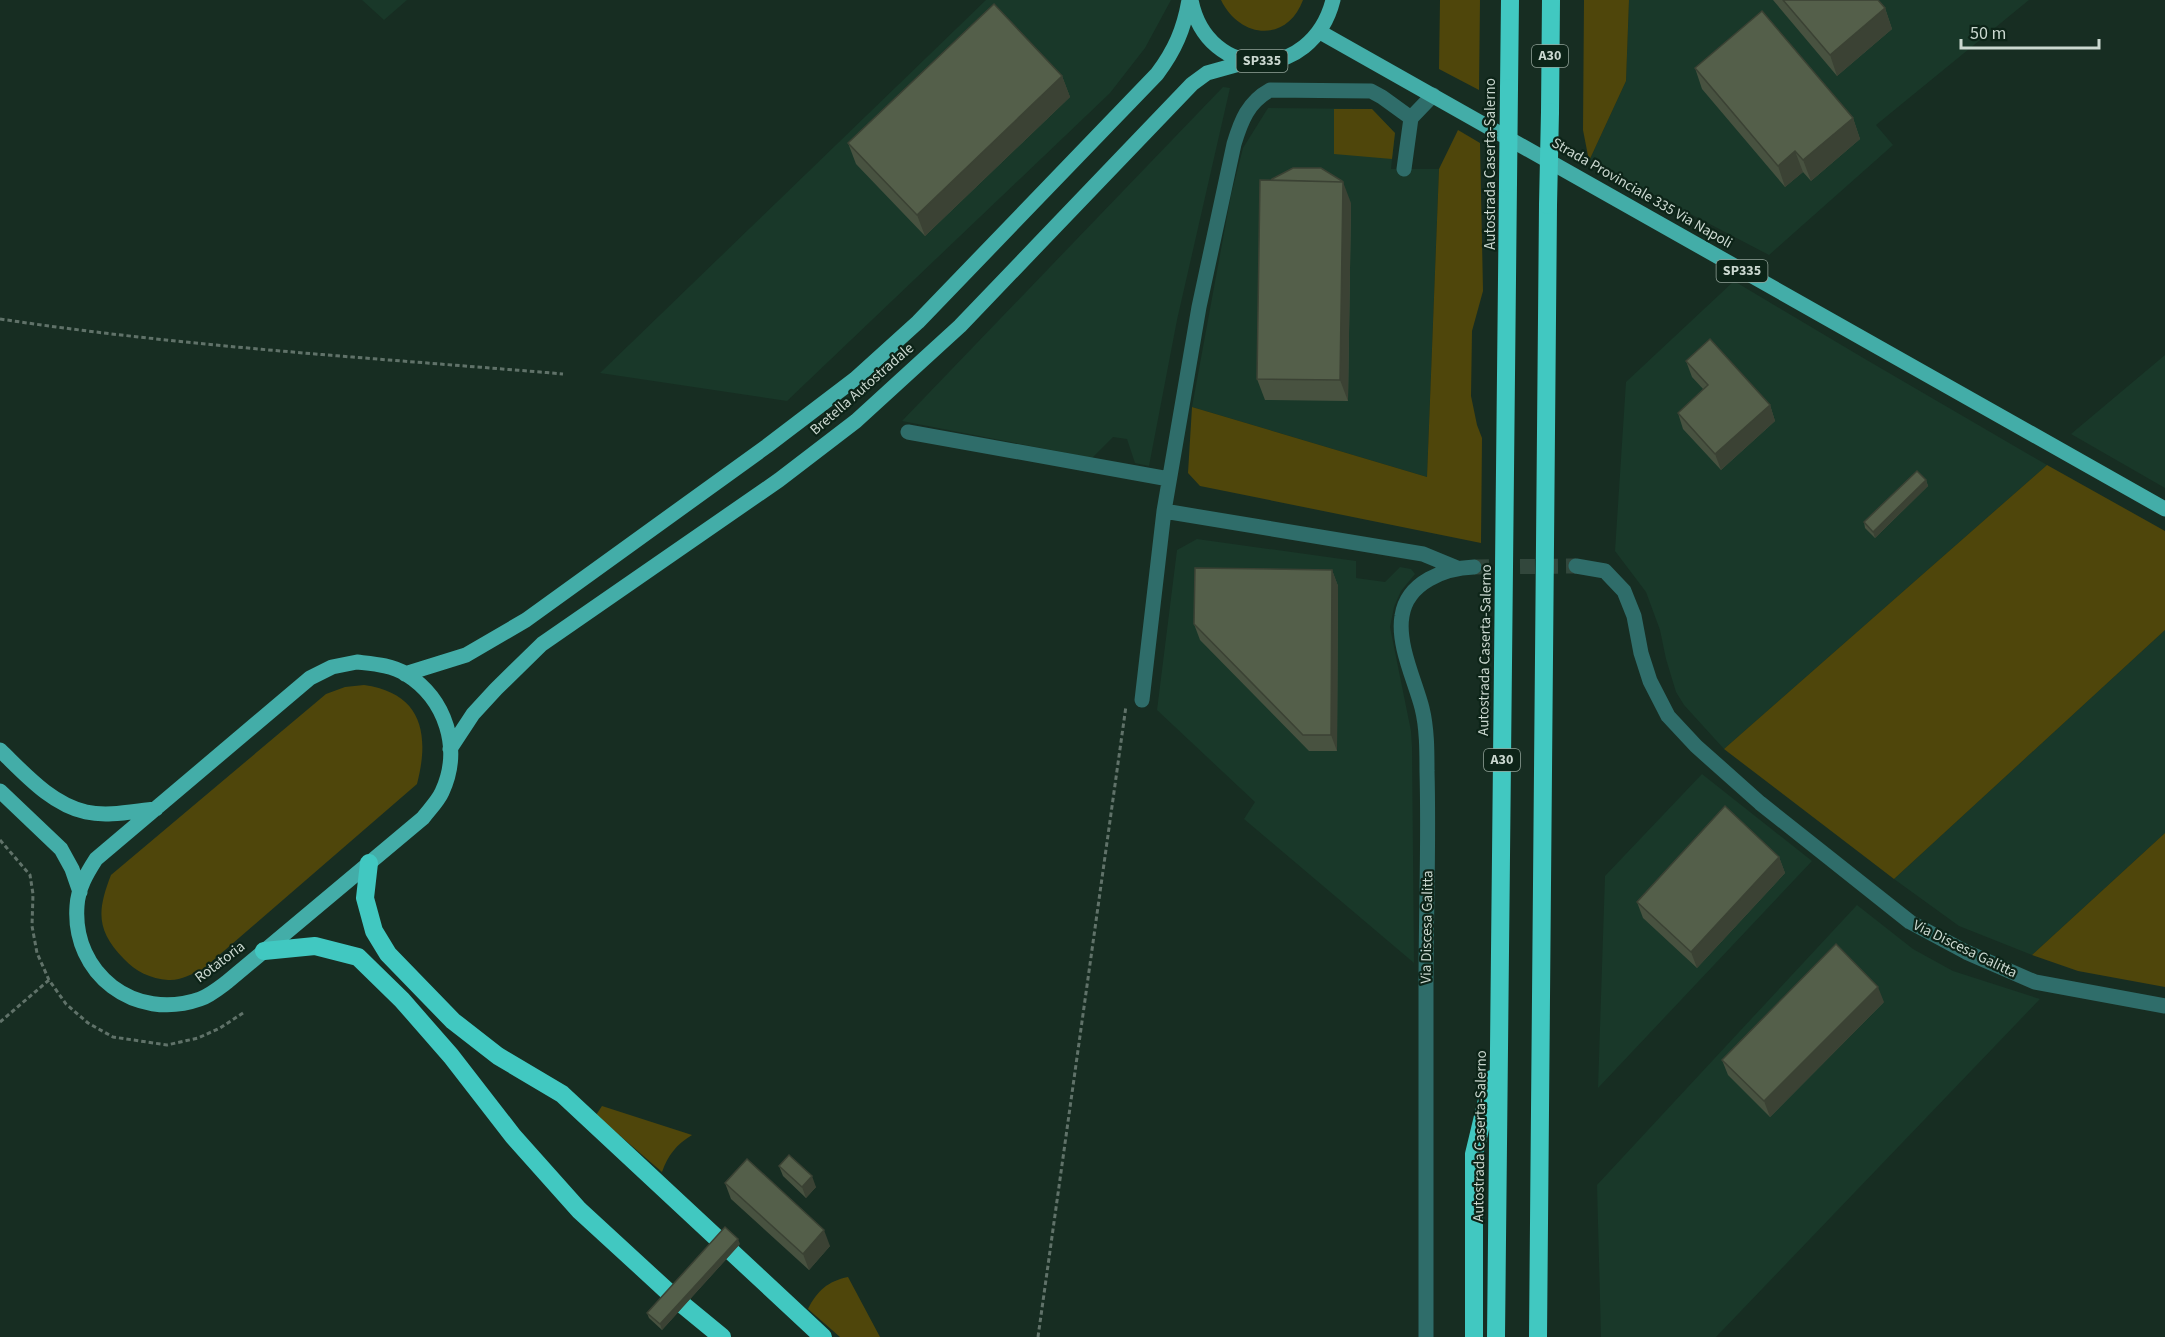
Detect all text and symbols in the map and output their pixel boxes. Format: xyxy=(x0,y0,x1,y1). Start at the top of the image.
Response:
scale bar xyxy=(1961,12,2099,50)
text: 50 m xyxy=(1970,21,2006,46)
road number: A30 xyxy=(1532,45,1568,67)
road number: SP335 xyxy=(1236,50,1288,72)
street label: Autostrada Caserta-Salerno xyxy=(1480,78,1501,250)
street label: Strada Provinciale 335 Via Napoli xyxy=(1548,133,1736,253)
road number: SP335 xyxy=(1716,260,1768,282)
street label: Bretella Autostradale xyxy=(806,338,918,440)
street label: Autostrada Caserta-Salerno xyxy=(1473,564,1497,736)
road number: A30 xyxy=(1484,749,1520,771)
street label: Via Discesa Galitta xyxy=(1416,870,1438,984)
street label: Via Discesa Galitta xyxy=(1909,915,2021,983)
street label: Rotatoria xyxy=(191,936,249,988)
street label: Autostrada Caserta-Salerno xyxy=(1468,1050,1492,1222)

